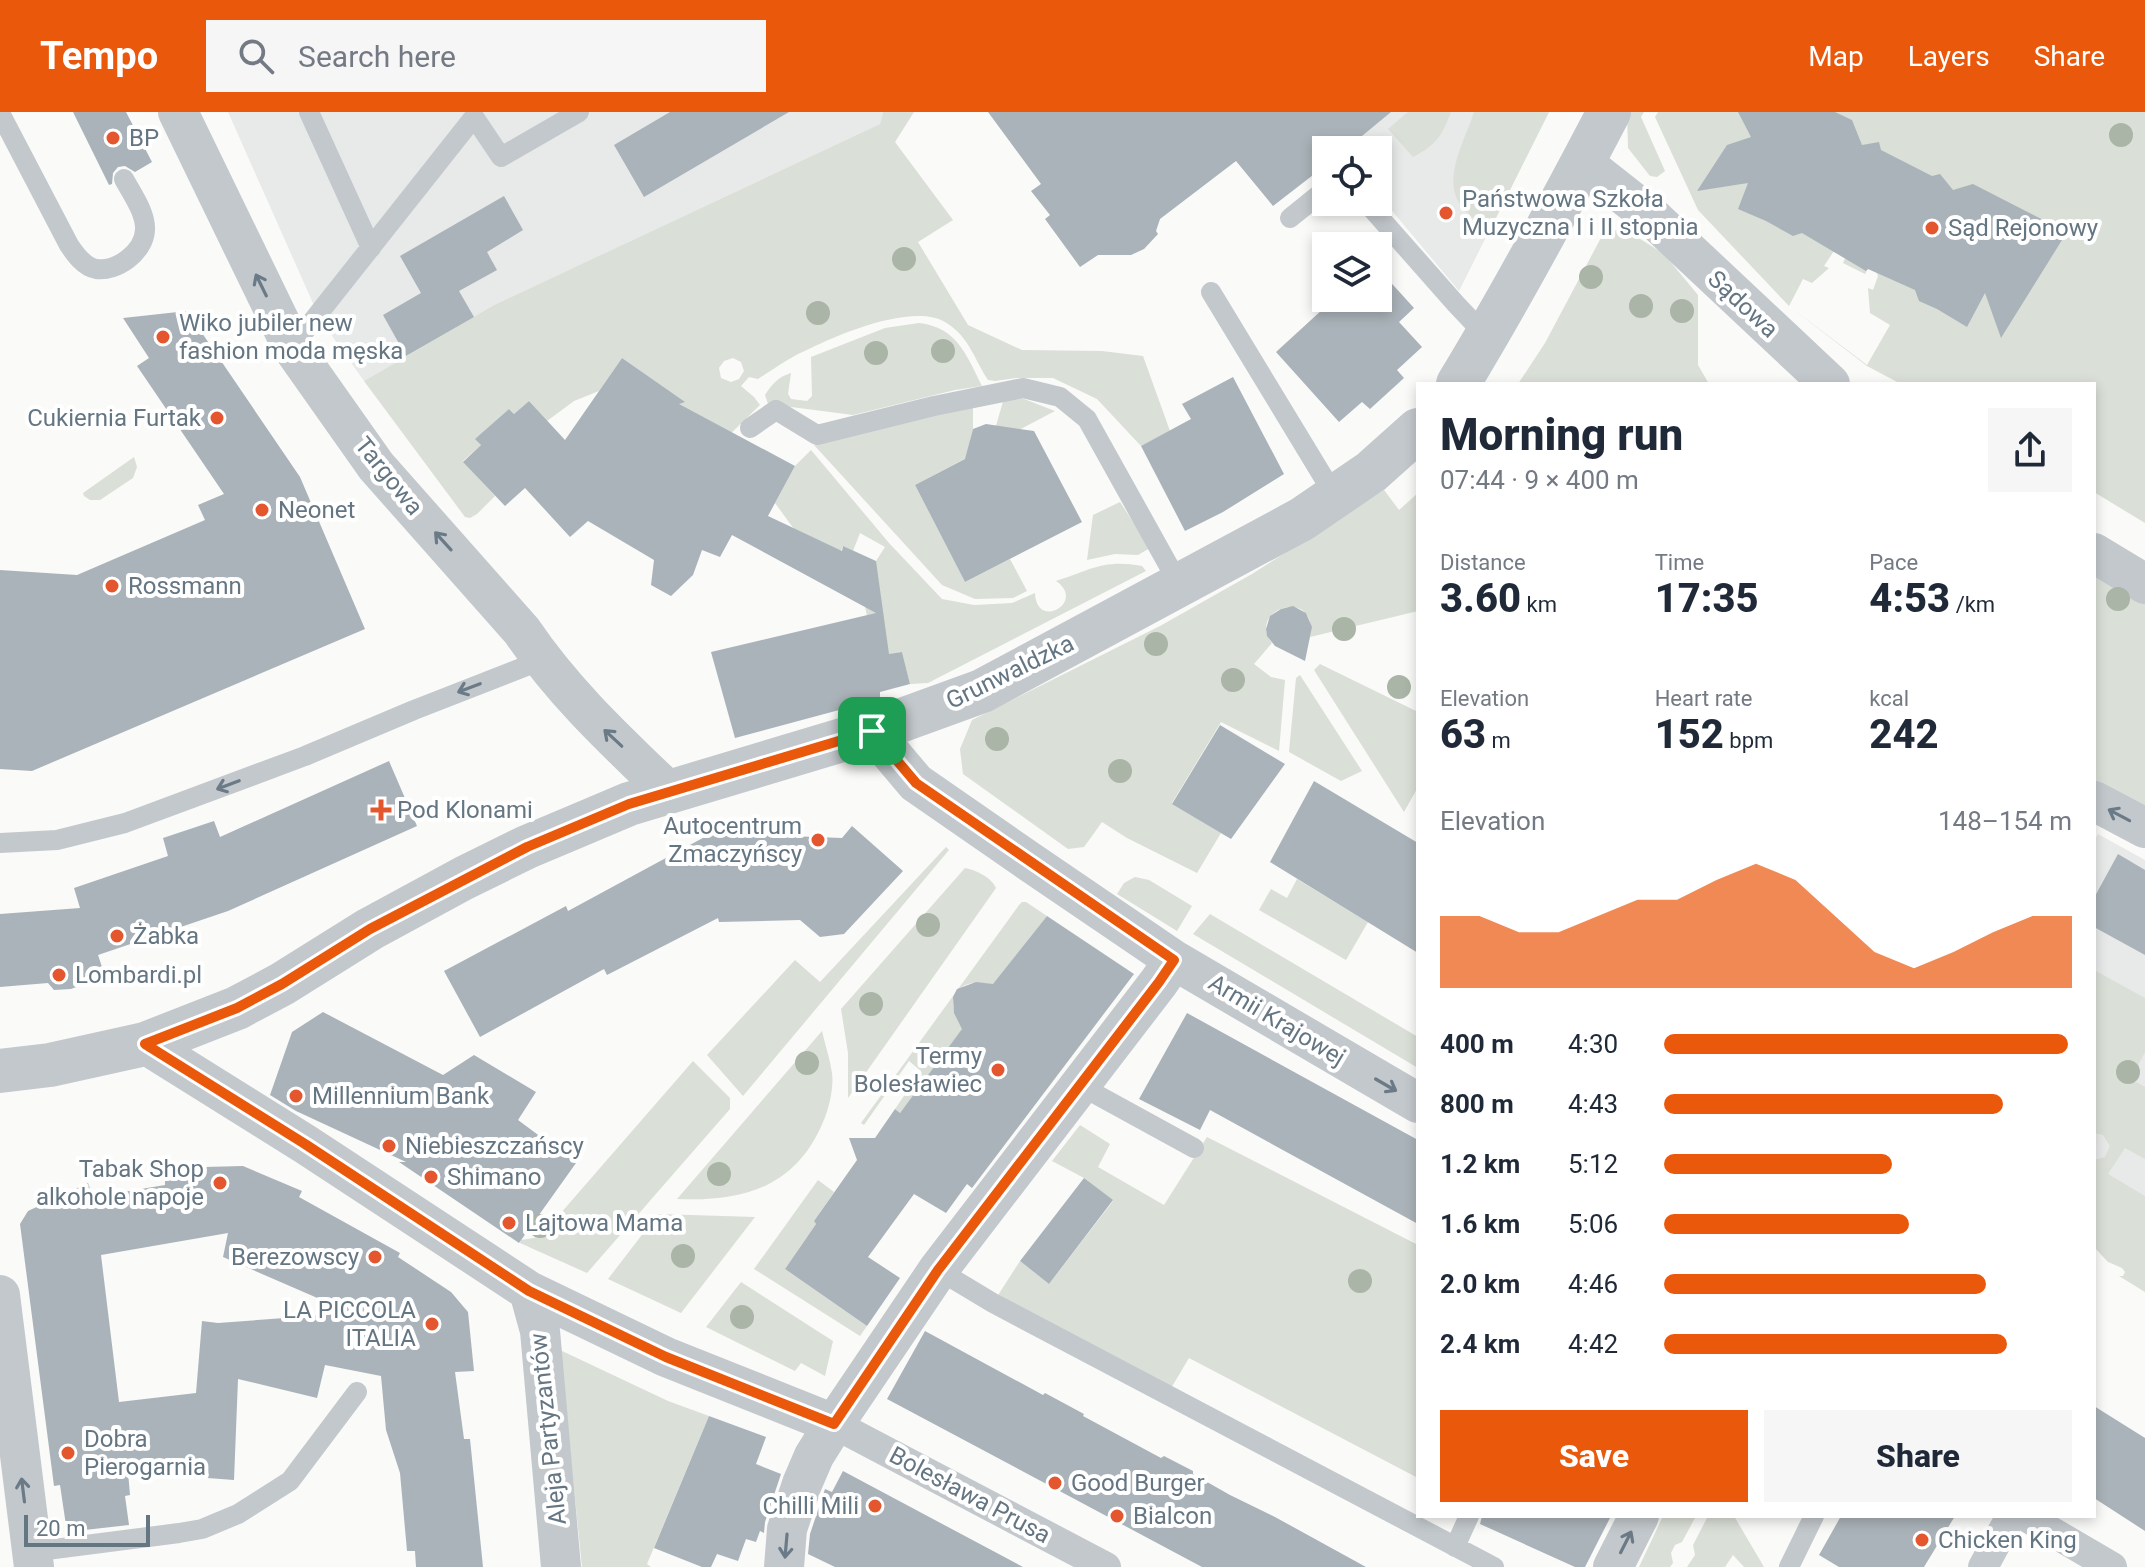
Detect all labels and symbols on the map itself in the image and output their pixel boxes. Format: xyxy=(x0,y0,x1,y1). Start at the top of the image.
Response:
place label: BP xyxy=(129,124,159,152)
marker: BP xyxy=(104,129,122,147)
place label: Państwowa Szkoła Muzyczna I i II stopnia xyxy=(1462,185,1699,241)
marker: Państwowa Szkoła Muzyczna I i II stopnia xyxy=(1437,204,1455,222)
place label: Sąd Rejonowy xyxy=(1948,214,2099,242)
marker: Sąd Rejonowy xyxy=(1923,219,1941,237)
street label: Sądowa xyxy=(1702,265,1784,343)
one-way arrow xyxy=(253,273,268,297)
place label: Wiko jubiler new fashion moda męska xyxy=(179,309,403,365)
marker: Wiko jubiler new fashion moda męska xyxy=(154,328,172,346)
place label: Cukiernia Furtak xyxy=(27,404,202,432)
marker: Cukiernia Furtak xyxy=(208,409,226,427)
street label: Targowa xyxy=(349,431,429,521)
place label: Neonet xyxy=(278,496,356,524)
marker: Neonet xyxy=(253,501,271,519)
one-way arrow xyxy=(434,532,452,552)
place label: Rossmann xyxy=(128,572,242,600)
marker: Rossmann xyxy=(103,577,121,595)
street label: Grunwaldzka xyxy=(942,629,1078,715)
one-way arrow xyxy=(458,682,482,697)
pin xyxy=(838,697,906,765)
one-way arrow xyxy=(603,729,623,748)
one-way arrow xyxy=(216,779,241,793)
place label: Pod Klonami xyxy=(397,796,533,824)
marker: Pod Klonami xyxy=(372,801,390,819)
one-way arrow xyxy=(2108,806,2132,822)
place label: Autocentrum Zmaczyńscy xyxy=(663,812,803,868)
marker: Autocentrum Zmaczyńscy xyxy=(809,831,827,849)
place label: Żabka xyxy=(133,922,199,950)
marker: Żabka xyxy=(108,927,126,945)
place label: Lombardi.pl xyxy=(75,961,202,989)
marker: Lombardi.pl xyxy=(50,966,68,984)
street label: Armii Krajowej xyxy=(1204,968,1350,1072)
place label: Termy Bolesławiec xyxy=(854,1042,983,1098)
marker: Termy Bolesławiec xyxy=(989,1061,1007,1079)
one-way arrow xyxy=(1374,1077,1397,1093)
place label: Millennium Bank xyxy=(312,1082,490,1110)
marker: Millennium Bank xyxy=(287,1087,305,1105)
place label: Niebieszczańscy xyxy=(405,1132,585,1160)
marker: Niebieszczańscy xyxy=(380,1137,398,1155)
place label: Tabak Shop alkohole napoje xyxy=(36,1155,204,1211)
place label: Shimano xyxy=(447,1163,541,1191)
marker: Shimano xyxy=(422,1168,440,1186)
marker: Tabak Shop alkohole napoje xyxy=(211,1174,229,1192)
place label: Lajtowa Mama xyxy=(525,1209,683,1237)
marker: Lajtowa Mama xyxy=(500,1214,518,1232)
place label: Berezowscy xyxy=(231,1243,360,1271)
marker: Berezowscy xyxy=(366,1248,384,1266)
place label: LA PICCOLA ITALIA xyxy=(283,1296,416,1352)
marker: LA PICCOLA ITALIA xyxy=(423,1315,441,1333)
street label: Aleja Partyzantów xyxy=(524,1332,572,1526)
place label: Dobra Pierogarnia xyxy=(84,1425,206,1481)
street label: Bolesława Prusa xyxy=(885,1441,1055,1549)
marker: Dobra Pierogarnia xyxy=(59,1444,77,1462)
place label: Good Burger xyxy=(1071,1469,1205,1497)
marker: Good Burger xyxy=(1046,1474,1064,1492)
one-way arrow xyxy=(15,1478,30,1503)
place label: Chilli Mili xyxy=(762,1492,859,1520)
marker: Chilli Mili xyxy=(866,1497,884,1515)
place label: Bialcon xyxy=(1133,1502,1212,1530)
marker: Bialcon xyxy=(1108,1507,1126,1525)
scale bar xyxy=(24,1511,150,1547)
place label: Chicken King xyxy=(1938,1526,2077,1554)
one-way arrow xyxy=(1618,1530,1634,1554)
marker: Chicken King xyxy=(1913,1531,1931,1549)
one-way arrow xyxy=(778,1532,793,1559)

